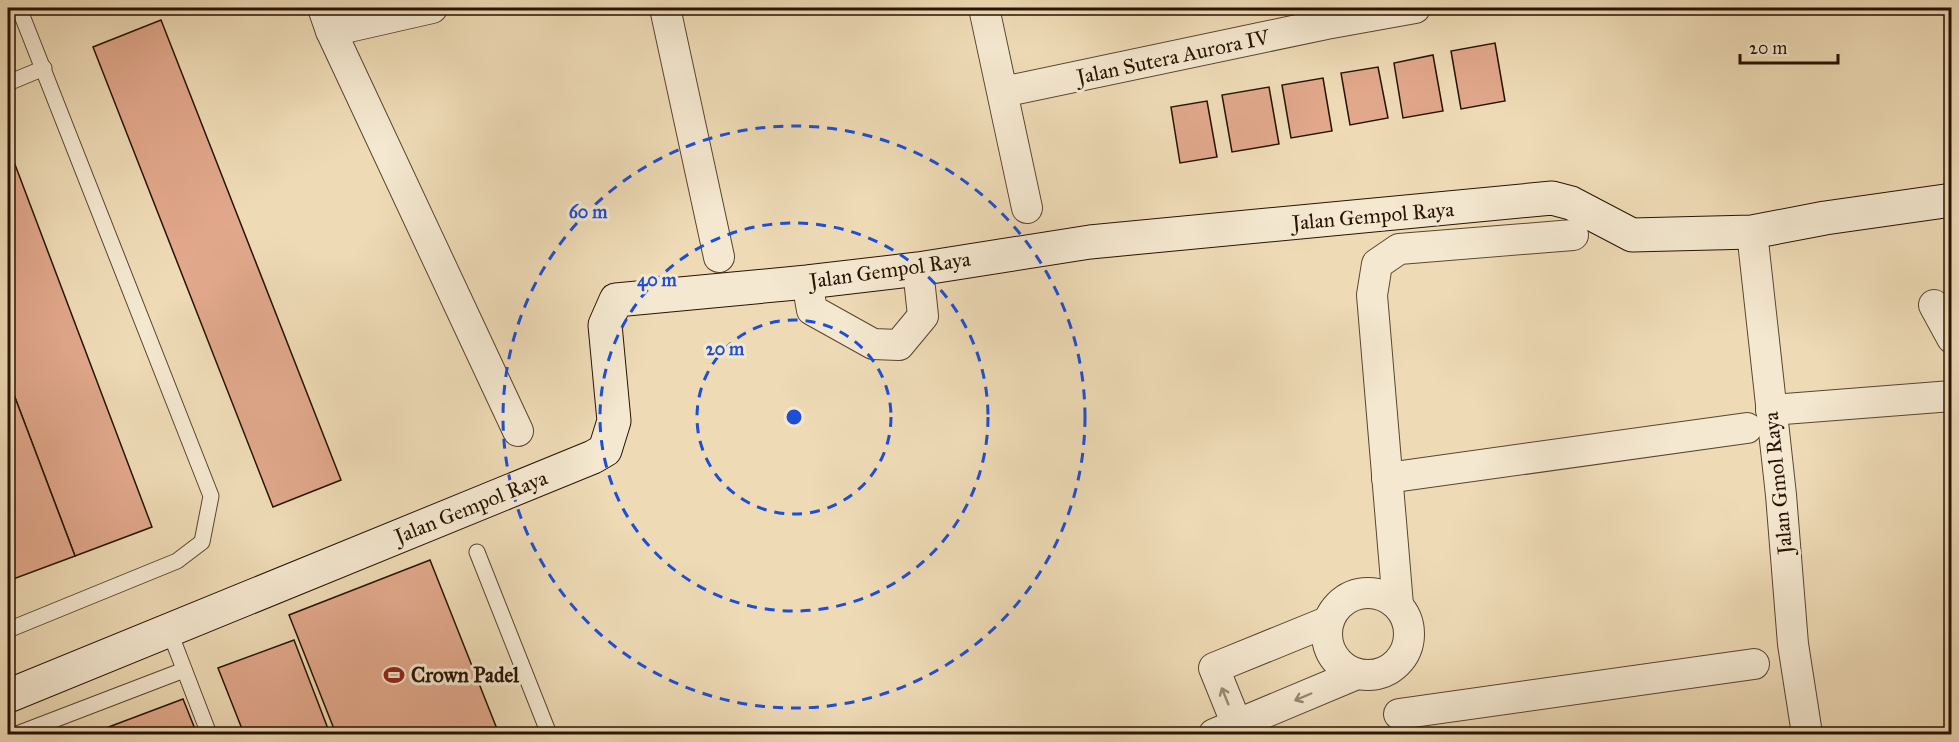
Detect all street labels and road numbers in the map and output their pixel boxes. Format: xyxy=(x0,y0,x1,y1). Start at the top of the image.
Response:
street label: Jalan Sutera Aurora IV xyxy=(1072,24,1273,91)
street label: Jalan Gempol Raya xyxy=(1289,196,1455,236)
street label: Jalan Gempol Raya xyxy=(806,246,972,294)
street label: Jalan Gmol Raya xyxy=(1758,410,1799,557)
street label: Jalan Gempol Raya xyxy=(389,464,551,550)

